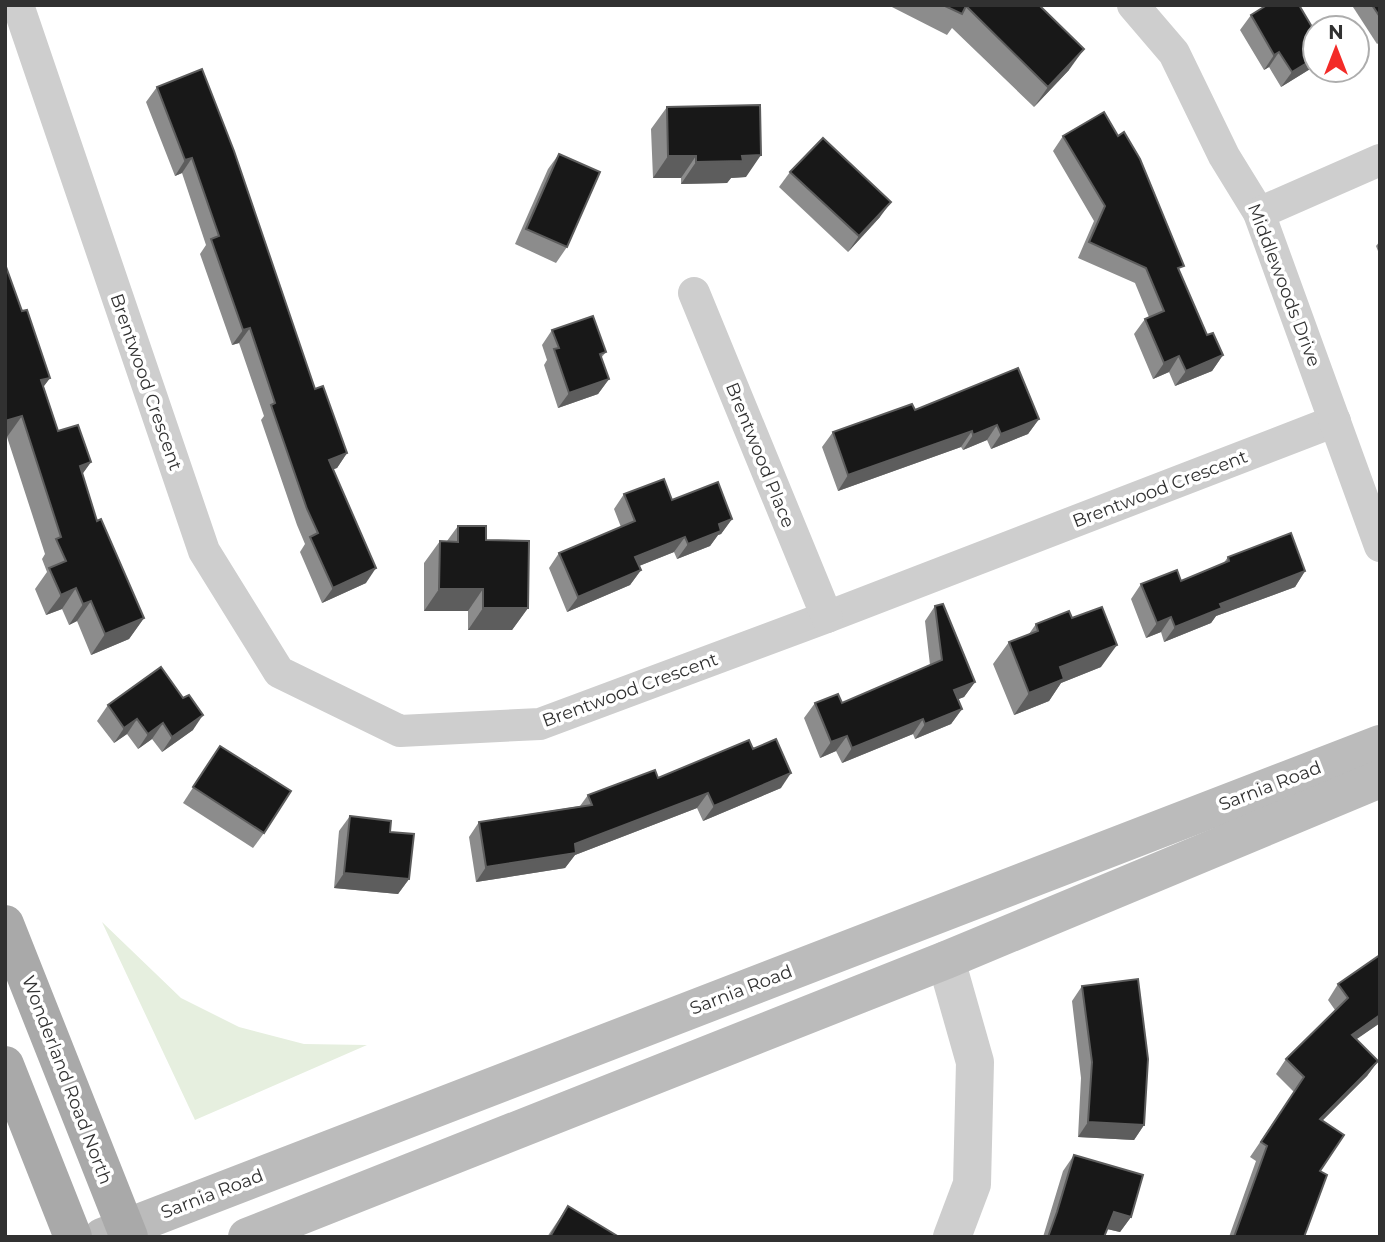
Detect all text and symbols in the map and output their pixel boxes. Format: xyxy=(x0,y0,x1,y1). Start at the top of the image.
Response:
north arrow xyxy=(1301,14,1371,84)
text: N xyxy=(1328,21,1344,44)
street label: Middlewoods Drive xyxy=(1243,200,1325,370)
street label: Brentwood Crescent xyxy=(105,291,187,473)
street label: Brentwood Place xyxy=(721,379,799,531)
street label: Brentwood Crescent xyxy=(1069,445,1251,533)
street label: Brentwood Crescent xyxy=(539,648,721,732)
street label: Sarnia Road xyxy=(1216,756,1324,816)
street label: Sarnia Road xyxy=(687,960,795,1020)
street label: Wonderland Road North xyxy=(17,973,117,1187)
street label: Sarnia Road xyxy=(158,1164,266,1224)

